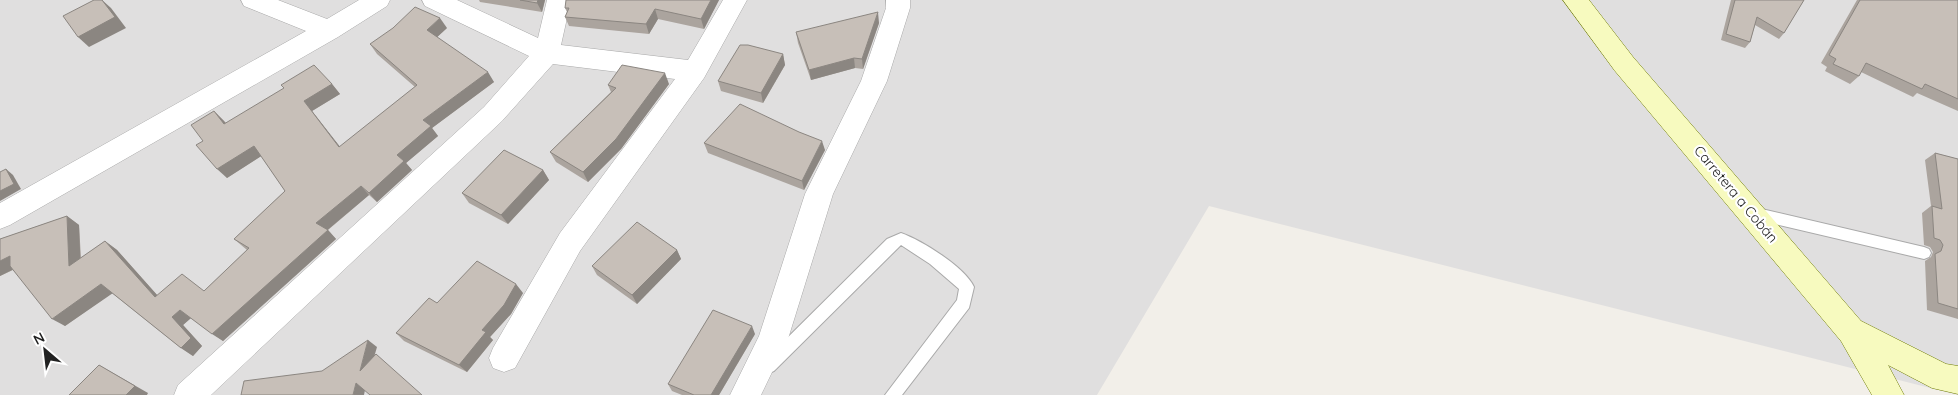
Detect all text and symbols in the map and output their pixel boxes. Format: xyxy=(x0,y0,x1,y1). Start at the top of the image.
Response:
street label: Carretera a Cobán xyxy=(1690,142,1782,246)
north arrow xyxy=(20,325,70,375)
text: N xyxy=(30,328,48,349)

